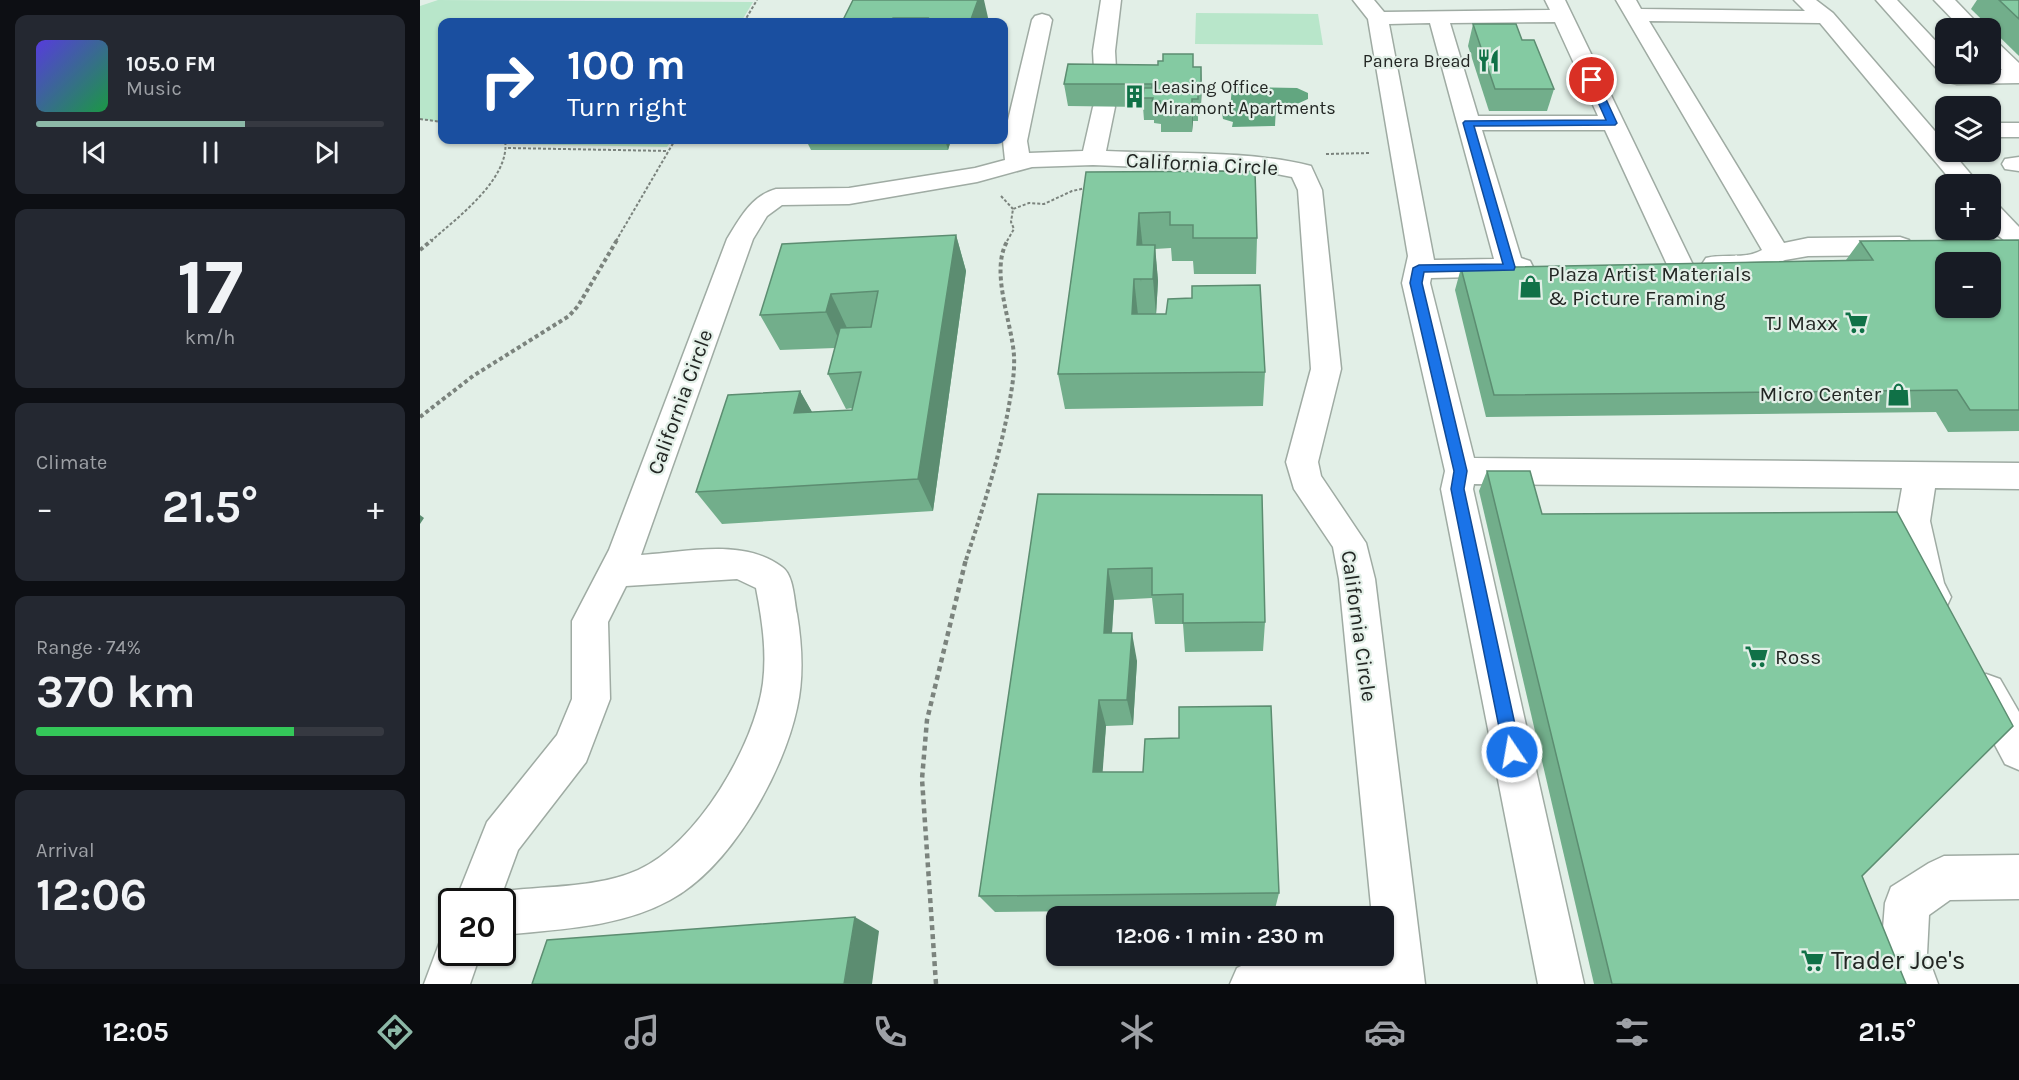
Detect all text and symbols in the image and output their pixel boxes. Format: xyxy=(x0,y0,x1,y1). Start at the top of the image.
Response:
map controls xyxy=(1935,18,2001,318)
button: sound xyxy=(1935,18,2001,84)
text: 100 m xyxy=(567,40,686,90)
icon: right xyxy=(468,42,546,120)
restaurant icon: Panera Bread xyxy=(1476,48,1502,74)
place label: Panera Bread xyxy=(1363,50,1471,72)
text: 105.0 FM xyxy=(126,51,216,77)
pin xyxy=(1566,54,1617,105)
icon: arrive xyxy=(1575,63,1608,96)
place label: Leasing Office, Miramont Apartments xyxy=(1153,76,1336,119)
text: Music xyxy=(126,77,182,100)
building icon: Leasing Office, Miramont Apartments xyxy=(1122,84,1148,110)
text: Turn right xyxy=(567,91,687,123)
button: layers xyxy=(1935,96,2001,162)
icon: previous xyxy=(78,136,111,169)
icon: pause xyxy=(194,136,227,169)
icon: next xyxy=(310,136,343,169)
street label: California Circle xyxy=(1125,148,1279,180)
button: + xyxy=(1935,174,2001,240)
text: 17 xyxy=(177,241,243,333)
button: − xyxy=(1935,252,2001,318)
place label: Plaza Artist Materials & Picture Framing xyxy=(1548,262,1752,310)
shop icon: Plaza Artist Materials & Picture Framing xyxy=(1517,273,1543,299)
supermarket icon: TJ Maxx xyxy=(1843,310,1869,336)
place label: TJ Maxx xyxy=(1765,311,1838,335)
text: km/h xyxy=(185,326,235,349)
street label: California Circle xyxy=(643,326,717,478)
shop icon: Micro Center xyxy=(1886,381,1912,407)
place label: Micro Center xyxy=(1759,382,1881,406)
text: Climate xyxy=(36,451,107,474)
text: 21.5° xyxy=(162,481,258,533)
text: − xyxy=(36,489,53,527)
text: + xyxy=(367,489,384,527)
street label: California Circle xyxy=(1337,549,1381,703)
text: Range · 74% xyxy=(36,636,141,659)
supermarket icon: Ross xyxy=(1744,644,1770,670)
place label: Ross xyxy=(1775,645,1821,669)
text: 370 km xyxy=(36,666,196,718)
position arrow xyxy=(1480,720,1544,784)
text: Arrival xyxy=(36,839,95,862)
text: 12:06 xyxy=(36,869,147,921)
speed limit sign: 20 xyxy=(438,888,516,966)
text: 12:06 · 1 min · 230 m xyxy=(1116,923,1324,949)
place label: Trader Joe's xyxy=(1831,945,1965,976)
supermarket icon: Trader Joe's xyxy=(1800,947,1826,973)
icon: directions xyxy=(374,1011,416,1053)
icon: music xyxy=(621,1011,663,1053)
icon: phone xyxy=(869,1011,911,1053)
icon: climate xyxy=(1116,1011,1158,1053)
icon: car xyxy=(1364,1011,1406,1053)
icon: filters xyxy=(1611,1011,1653,1053)
text: 12:05 xyxy=(103,1016,169,1048)
text: 21.5° xyxy=(1858,1016,1916,1048)

